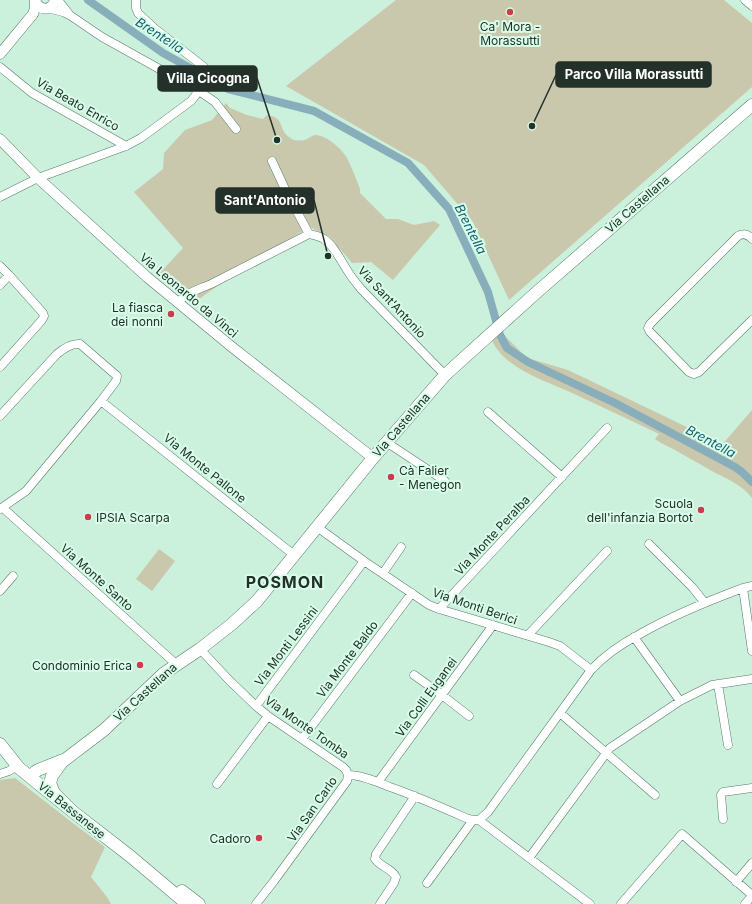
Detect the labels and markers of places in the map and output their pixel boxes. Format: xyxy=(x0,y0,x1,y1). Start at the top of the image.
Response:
marker: Ca' Mora - Morassutti xyxy=(505,7,515,17)
place label: Ca' Mora - Morassutti xyxy=(480,19,540,48)
callout: Parco Villa Morassutti xyxy=(556,62,711,87)
callout: Villa Cicogna xyxy=(158,66,257,91)
callout: Sant'Antonio xyxy=(216,188,314,213)
place label: La fiasca dei nonni xyxy=(111,300,163,329)
marker: La fiasca dei nonni xyxy=(166,309,176,319)
place label: Cà Falier - Menegon xyxy=(399,463,461,492)
marker: Cà Falier - Menegon xyxy=(386,472,396,482)
place label: Scuola dell'infanzia Bortot xyxy=(587,496,693,525)
marker: Scuola dell'infanzia Bortot xyxy=(696,505,706,515)
place label: IPSIA Scarpa xyxy=(96,510,170,525)
marker: IPSIA Scarpa xyxy=(83,512,93,522)
place label: Condominio Erica xyxy=(32,658,132,673)
marker: Condominio Erica xyxy=(135,660,145,670)
place label: Cadoro xyxy=(209,831,251,846)
marker: Cadoro xyxy=(254,833,264,843)

